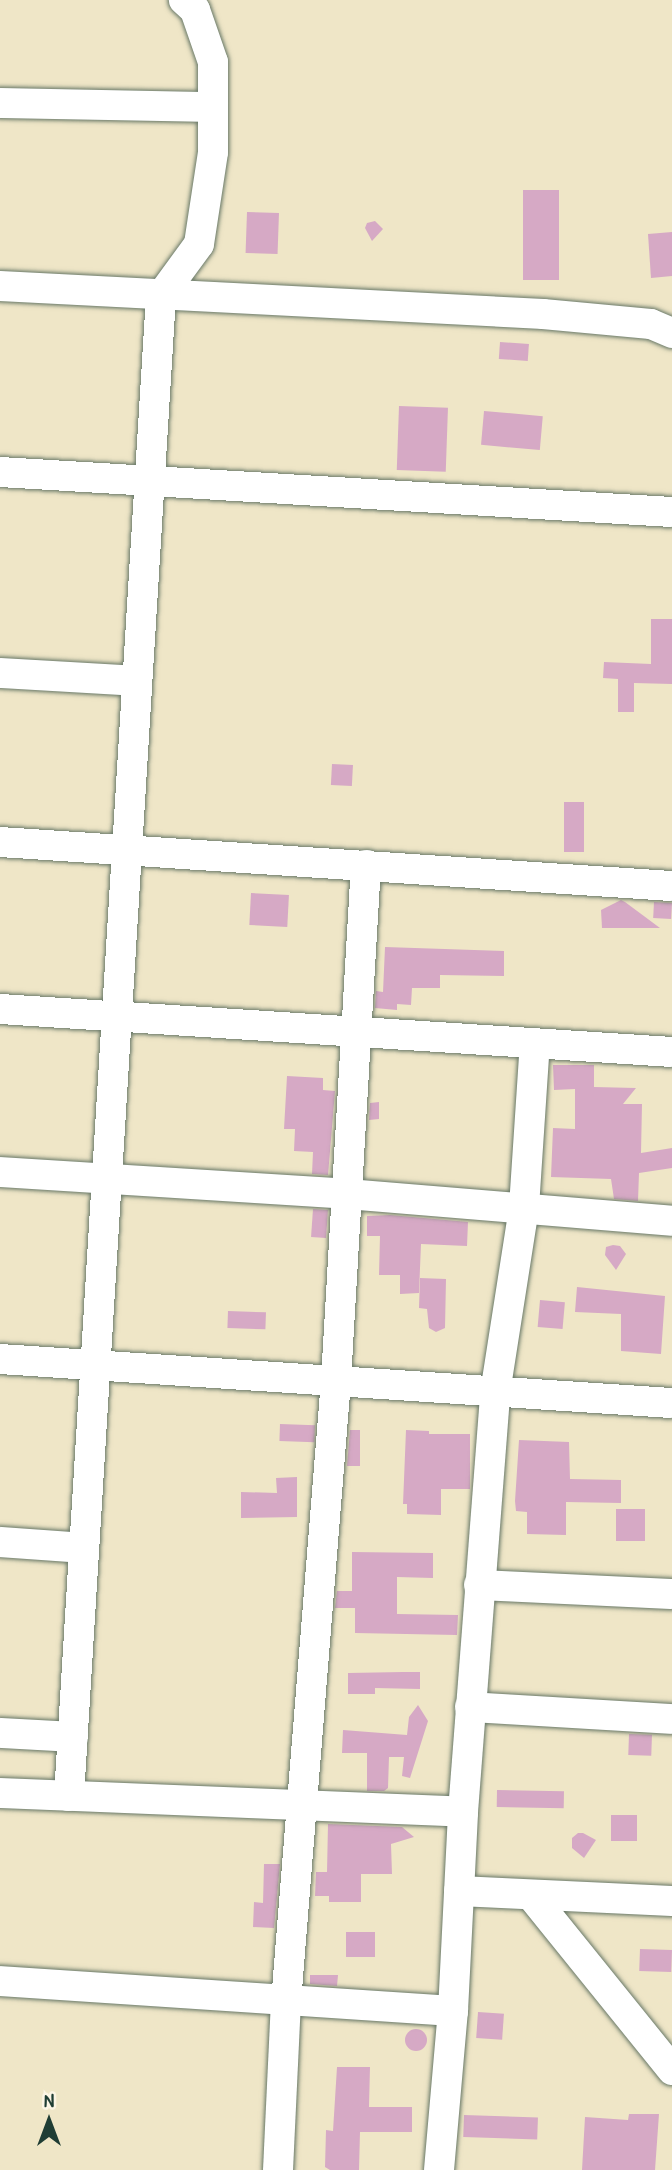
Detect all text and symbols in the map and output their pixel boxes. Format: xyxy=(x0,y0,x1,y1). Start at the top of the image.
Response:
north arrow xyxy=(14,2086,84,2156)
text: N xyxy=(44,2087,54,2113)

